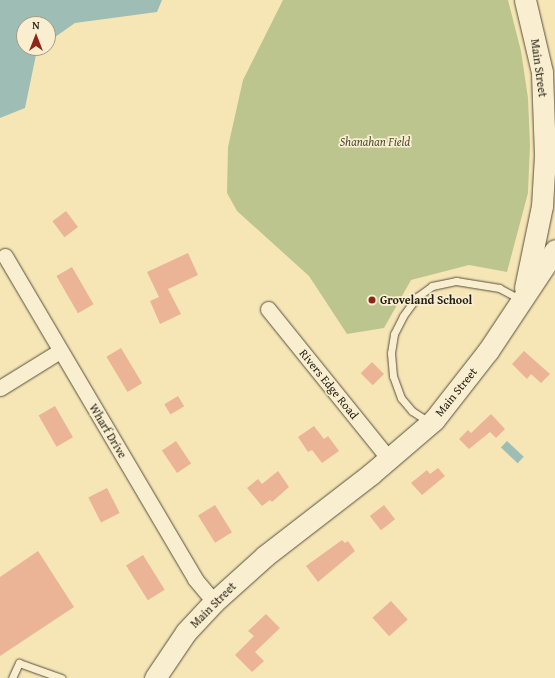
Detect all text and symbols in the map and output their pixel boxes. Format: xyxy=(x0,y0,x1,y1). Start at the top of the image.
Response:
north arrow xyxy=(16,16,56,56)
text: N xyxy=(32,17,40,33)
street label: Main Street xyxy=(528,38,550,98)
park label: Shanahan Field xyxy=(340,135,410,149)
place label: Groveland School xyxy=(380,293,472,307)
marker: Groveland School xyxy=(367,295,377,305)
street label: Rivers Edge Road xyxy=(296,346,362,422)
street label: Main Street xyxy=(432,365,480,419)
street label: Wharf Drive xyxy=(86,401,130,461)
street label: Main Street xyxy=(187,579,239,631)

